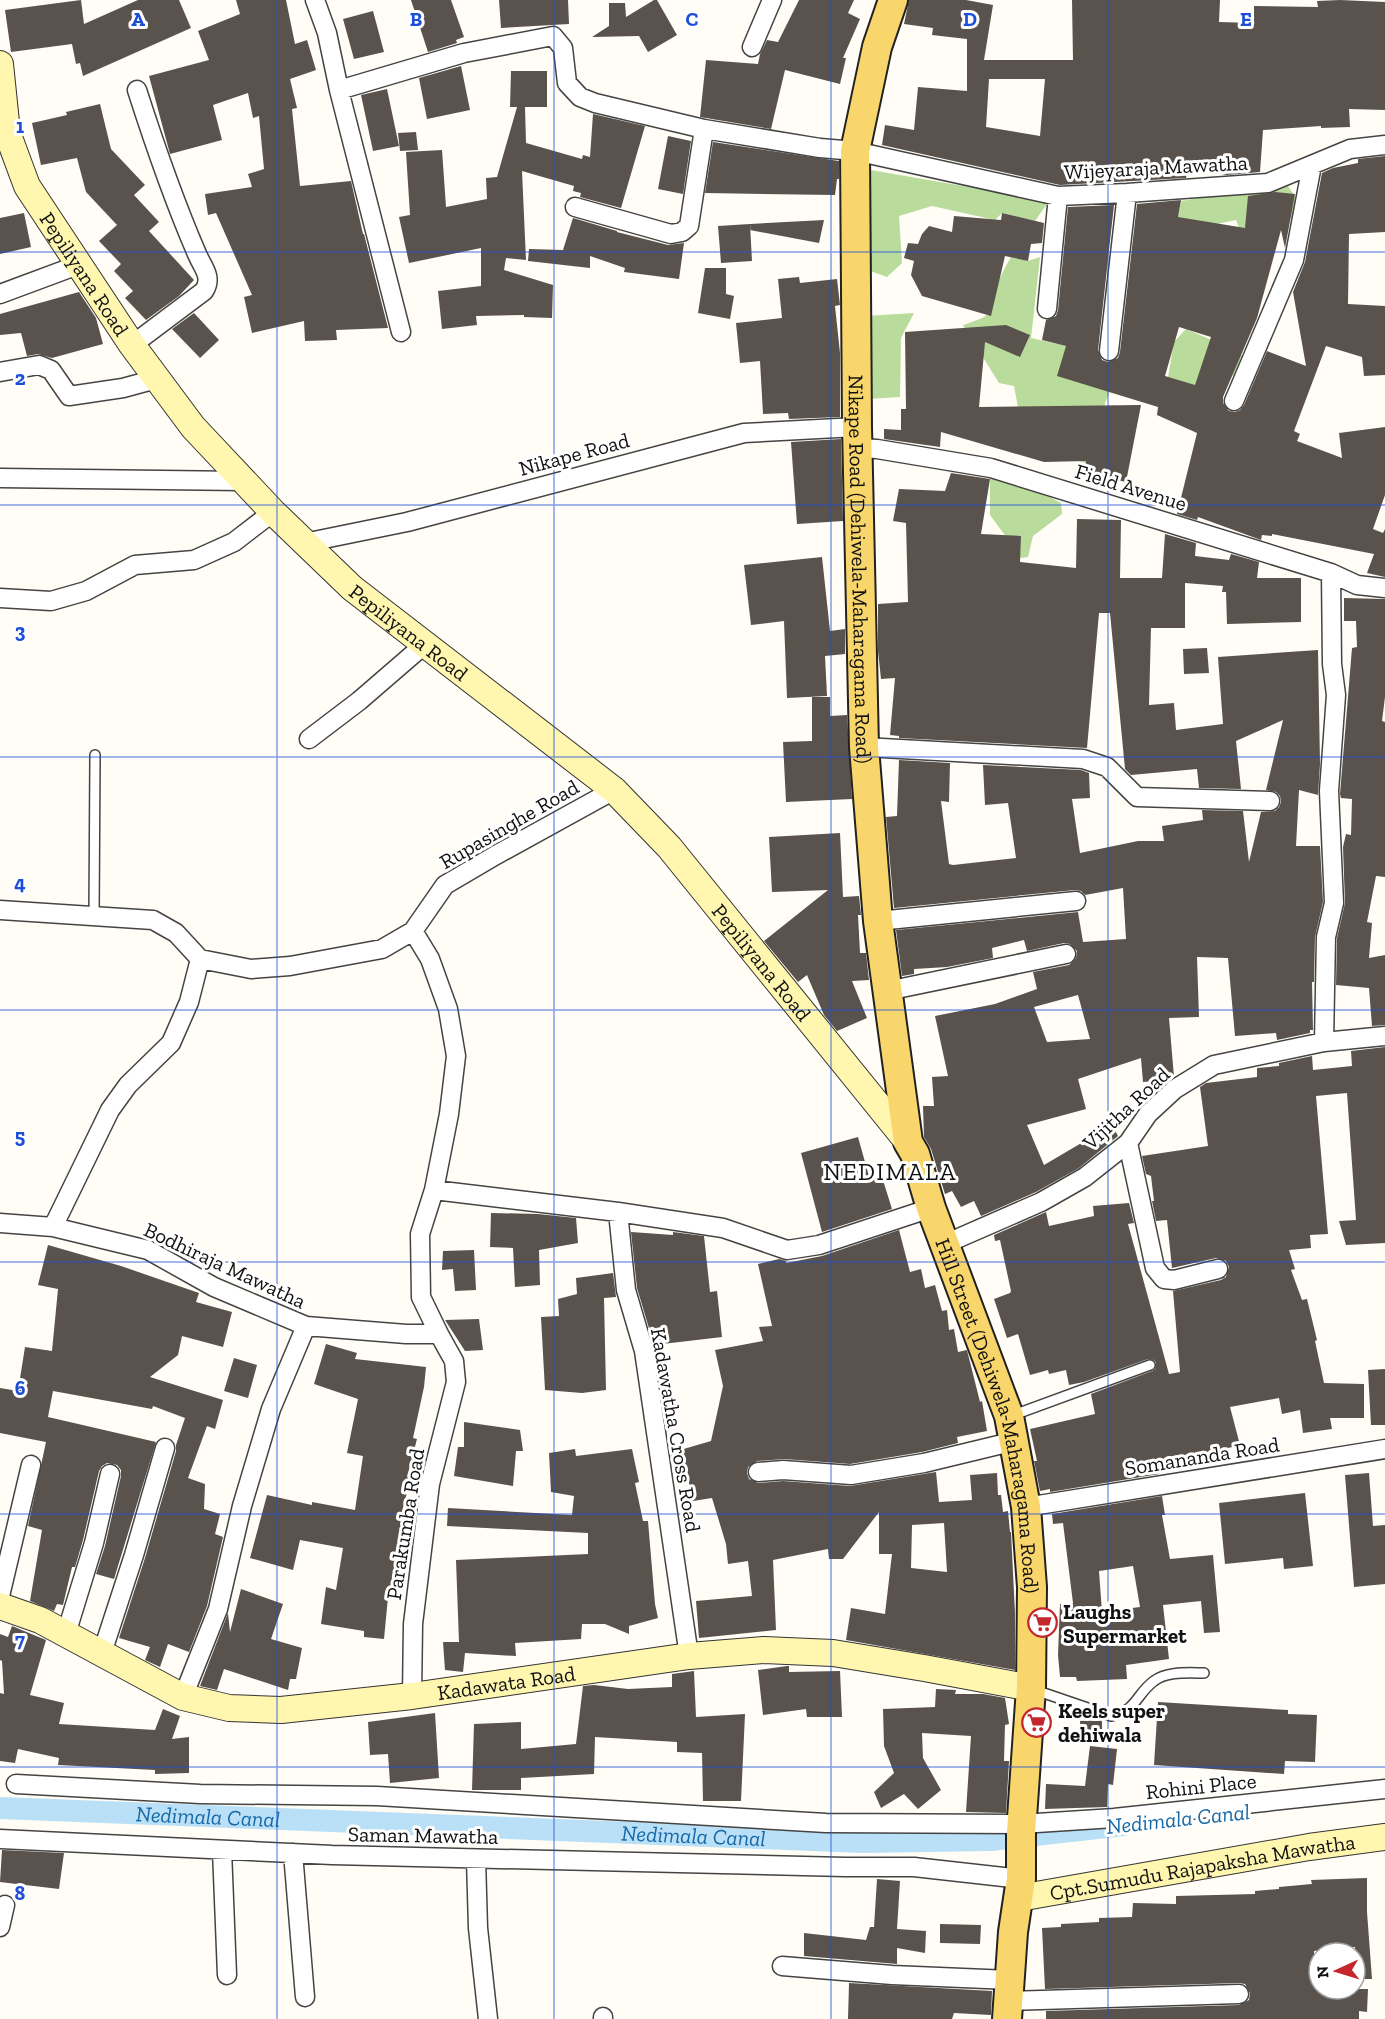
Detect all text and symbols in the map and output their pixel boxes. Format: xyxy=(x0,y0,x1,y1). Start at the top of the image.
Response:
text: A xyxy=(131,7,145,31)
text: B xyxy=(410,7,422,31)
text: C xyxy=(686,7,699,31)
text: D xyxy=(963,7,977,31)
text: E xyxy=(1240,7,1252,31)
text: 1 xyxy=(16,114,24,138)
street label: Wijeyaraja Mawatha xyxy=(1063,150,1249,185)
street label: Pepiliyana Road xyxy=(35,207,135,341)
text: 2 xyxy=(15,366,26,390)
street label: Nikape Road (Dehiwela-Maharagama Road) xyxy=(844,374,878,764)
street label: Nikape Road xyxy=(516,427,632,481)
street label: Field Avenue xyxy=(1072,458,1190,516)
street label: Pepiliyana Road xyxy=(345,578,474,686)
text: 3 xyxy=(15,619,26,643)
street label: Rupasinghe Road xyxy=(435,774,583,874)
text: 4 xyxy=(14,871,26,895)
street label: Pepiliyana Road xyxy=(707,898,817,1026)
street label: Vijitha Road xyxy=(1077,1061,1176,1156)
text: 5 xyxy=(15,1124,25,1148)
district label: NEDIMALA xyxy=(823,1157,957,1186)
street label: Bodhiraja Mawatha xyxy=(140,1217,310,1314)
street label: Hill Street (Dehiwela-Maharagama Road) xyxy=(931,1234,1045,1594)
street label: Kadawatha Cross Road xyxy=(646,1326,706,1535)
text: 6 xyxy=(15,1376,26,1400)
street label: Somananda Road xyxy=(1123,1431,1281,1481)
street label: Parakumba Road xyxy=(381,1446,429,1602)
place label: Laughs Supermarket xyxy=(1063,1599,1187,1648)
supermarket icon: Laughs Supermarket xyxy=(1026,1607,1058,1639)
text: 7 xyxy=(15,1628,25,1652)
street label: Kadawata Road xyxy=(436,1660,577,1705)
place label: Keels super dehiwala xyxy=(1058,1698,1165,1747)
supermarket icon: Keels super dehiwala xyxy=(1021,1706,1053,1738)
street label: Rohini Place xyxy=(1144,1768,1258,1804)
water label: Nedimala Canal xyxy=(1105,1798,1251,1840)
water label: Nedimala Canal xyxy=(135,1800,281,1833)
water label: Nedimala Canal xyxy=(621,1819,766,1852)
street label: Saman Mawatha xyxy=(348,1821,498,1849)
street label: Cpt.Sumudu Rajapaksha Mawatha xyxy=(1048,1829,1357,1905)
text: 8 xyxy=(15,1881,26,1905)
north arrow xyxy=(1307,1941,1367,2001)
text: N xyxy=(1313,1965,1332,1979)

